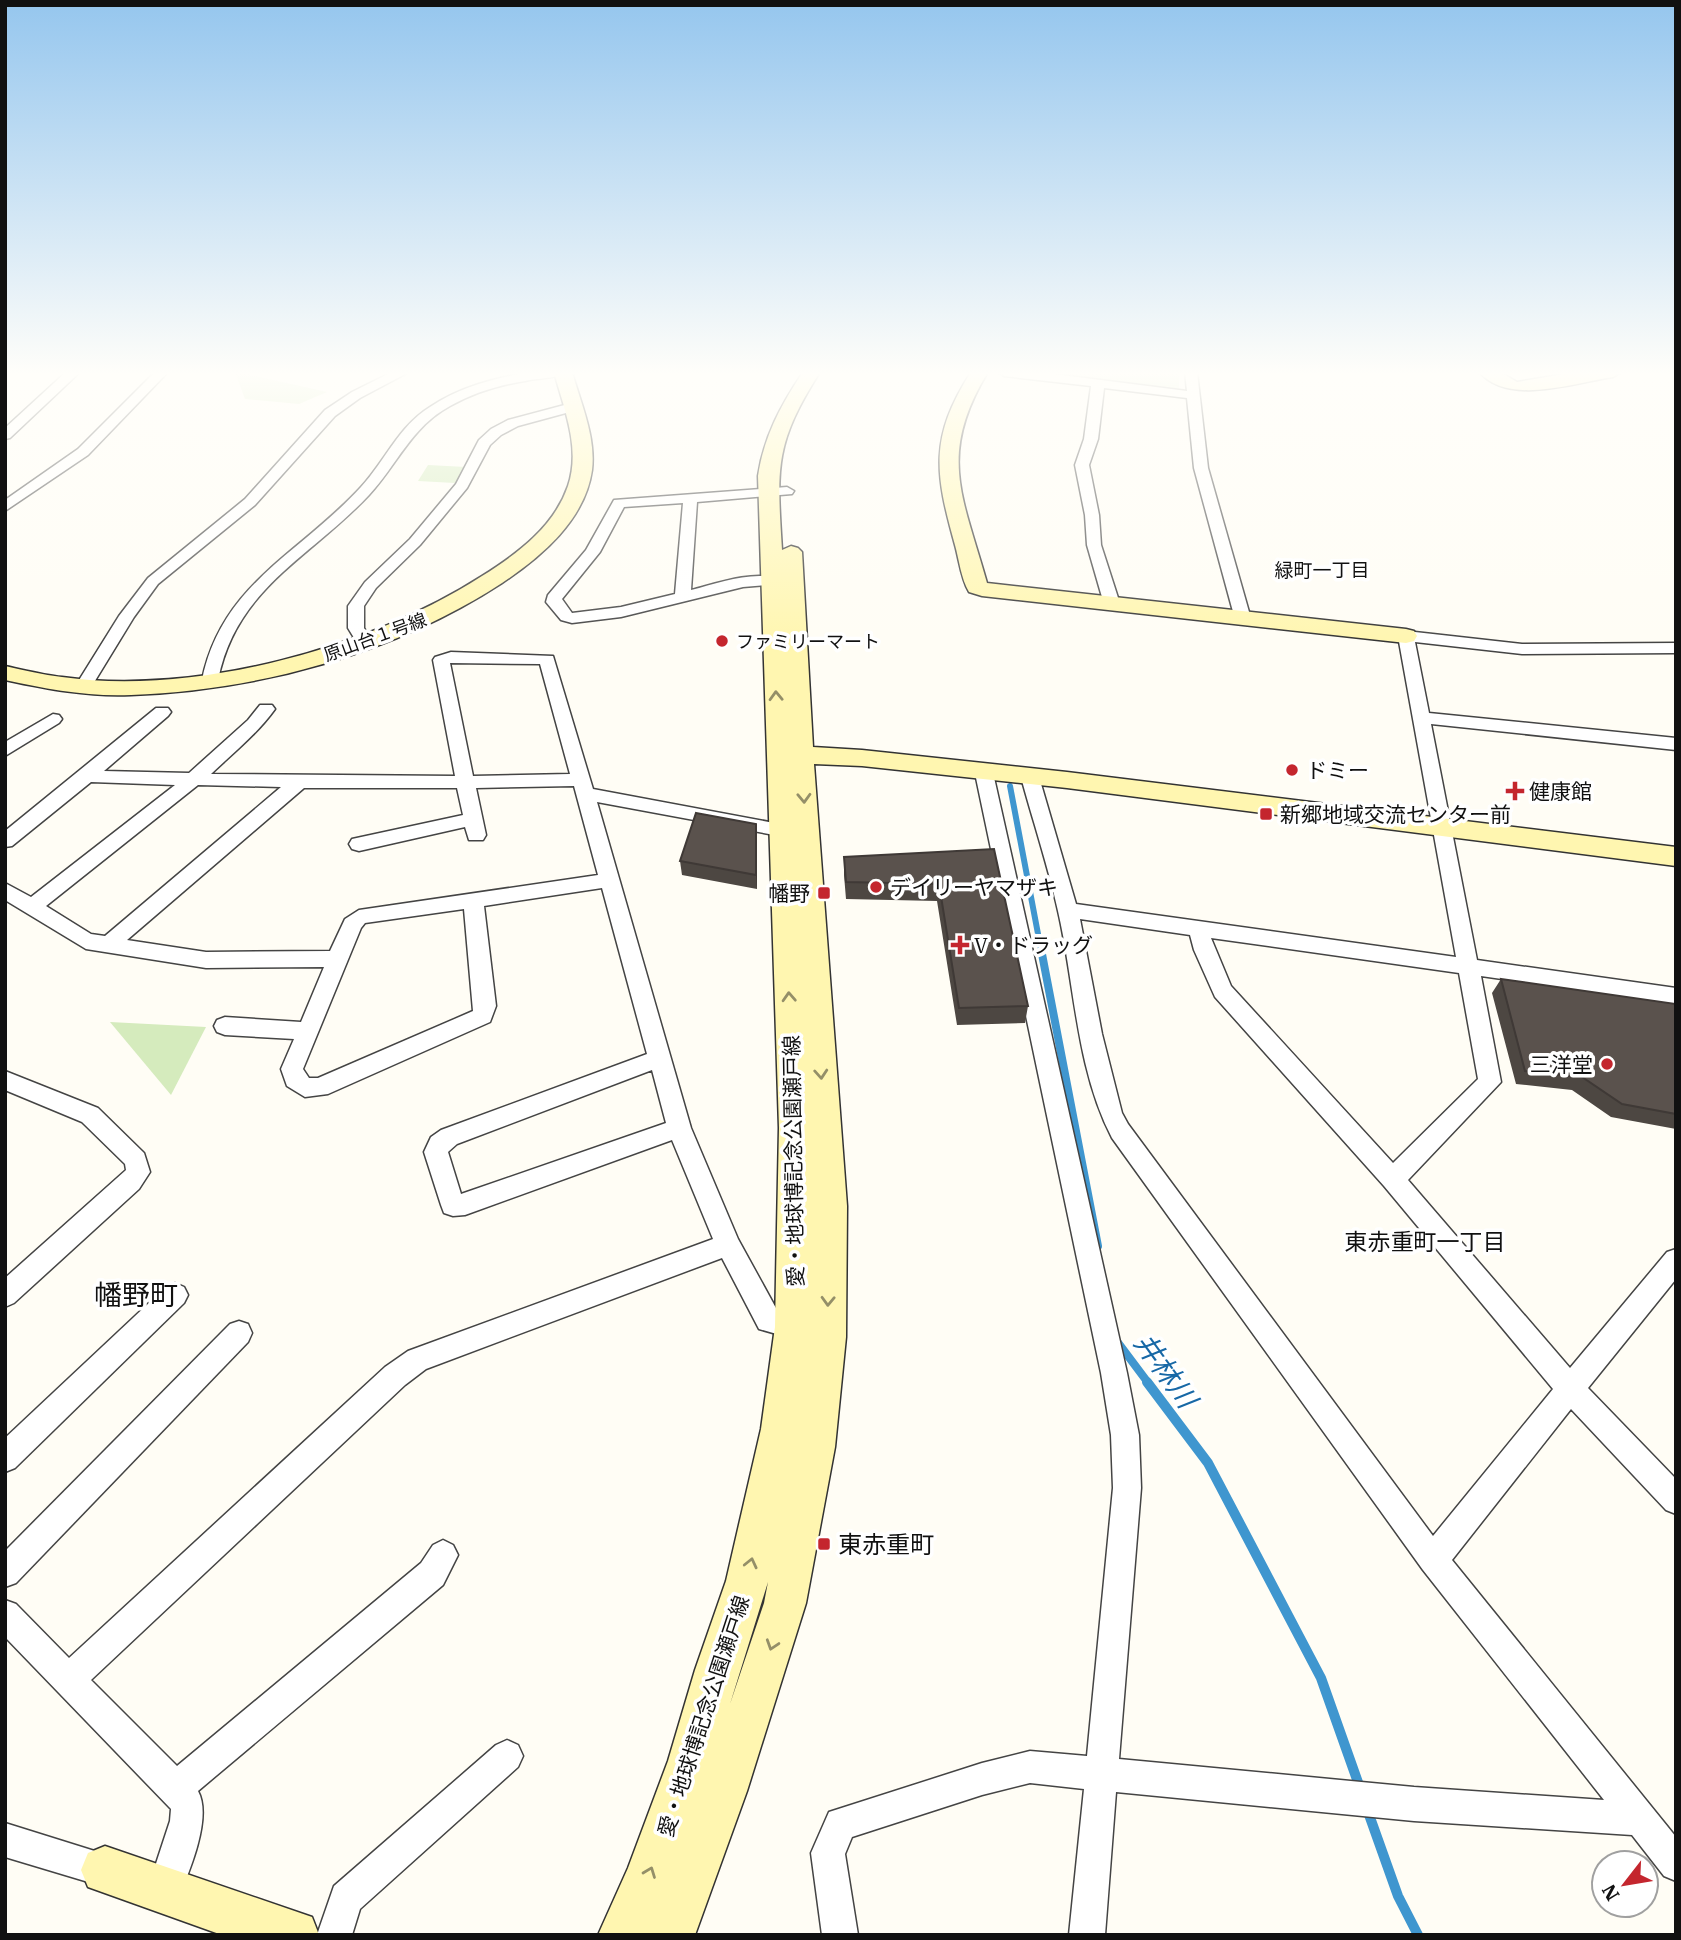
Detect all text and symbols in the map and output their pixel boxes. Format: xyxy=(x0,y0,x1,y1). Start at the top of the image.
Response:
district label: 緑町一丁目 xyxy=(1274,558,1370,582)
street label: 原山台１号線 xyxy=(320,608,430,666)
place label: ファミリーマート xyxy=(736,630,880,653)
marker: ファミリーマート xyxy=(714,633,730,649)
one-way arrow xyxy=(769,690,784,701)
place label: ドミー xyxy=(1306,756,1369,784)
marker: ドミー xyxy=(1284,762,1300,778)
place label: 健康館 xyxy=(1529,777,1592,805)
marker: 健康館 xyxy=(1507,783,1523,799)
one-way arrow xyxy=(797,793,812,804)
place label: 新郷地域交流センター前 xyxy=(1280,800,1511,828)
marker: 新郷地域交流センター前 xyxy=(1258,806,1274,822)
place label: デイリーヤマザキ xyxy=(890,873,1058,901)
place label: 幡野 xyxy=(768,879,810,907)
marker: デイリーヤマザキ xyxy=(868,879,884,895)
marker: 幡野 xyxy=(816,885,832,901)
place label: V・ドラッグ xyxy=(974,931,1093,959)
marker: V・ドラッグ xyxy=(952,937,968,953)
one-way arrow xyxy=(782,991,797,1002)
street label: 愛・地球博記念公園瀬戸線 xyxy=(777,1035,809,1287)
place label: 三洋堂 xyxy=(1530,1050,1593,1078)
marker: 三洋堂 xyxy=(1599,1056,1615,1072)
one-way arrow xyxy=(813,1069,828,1080)
district label: 東赤重町一丁目 xyxy=(1345,1226,1506,1256)
district label: 幡野町 xyxy=(94,1276,178,1313)
one-way arrow xyxy=(820,1296,835,1307)
water label: 井林川 xyxy=(1126,1325,1207,1417)
place label: 東赤重町 xyxy=(838,1528,934,1560)
marker: 東赤重町 xyxy=(816,1536,832,1552)
one-way arrow xyxy=(743,1557,758,1569)
street label: 愛・地球博記念公園瀬戸線 xyxy=(651,1592,755,1840)
one-way arrow xyxy=(766,1639,780,1651)
north arrow xyxy=(1590,1849,1660,1919)
one-way arrow xyxy=(642,1867,656,1879)
text: N xyxy=(1596,1880,1625,1905)

